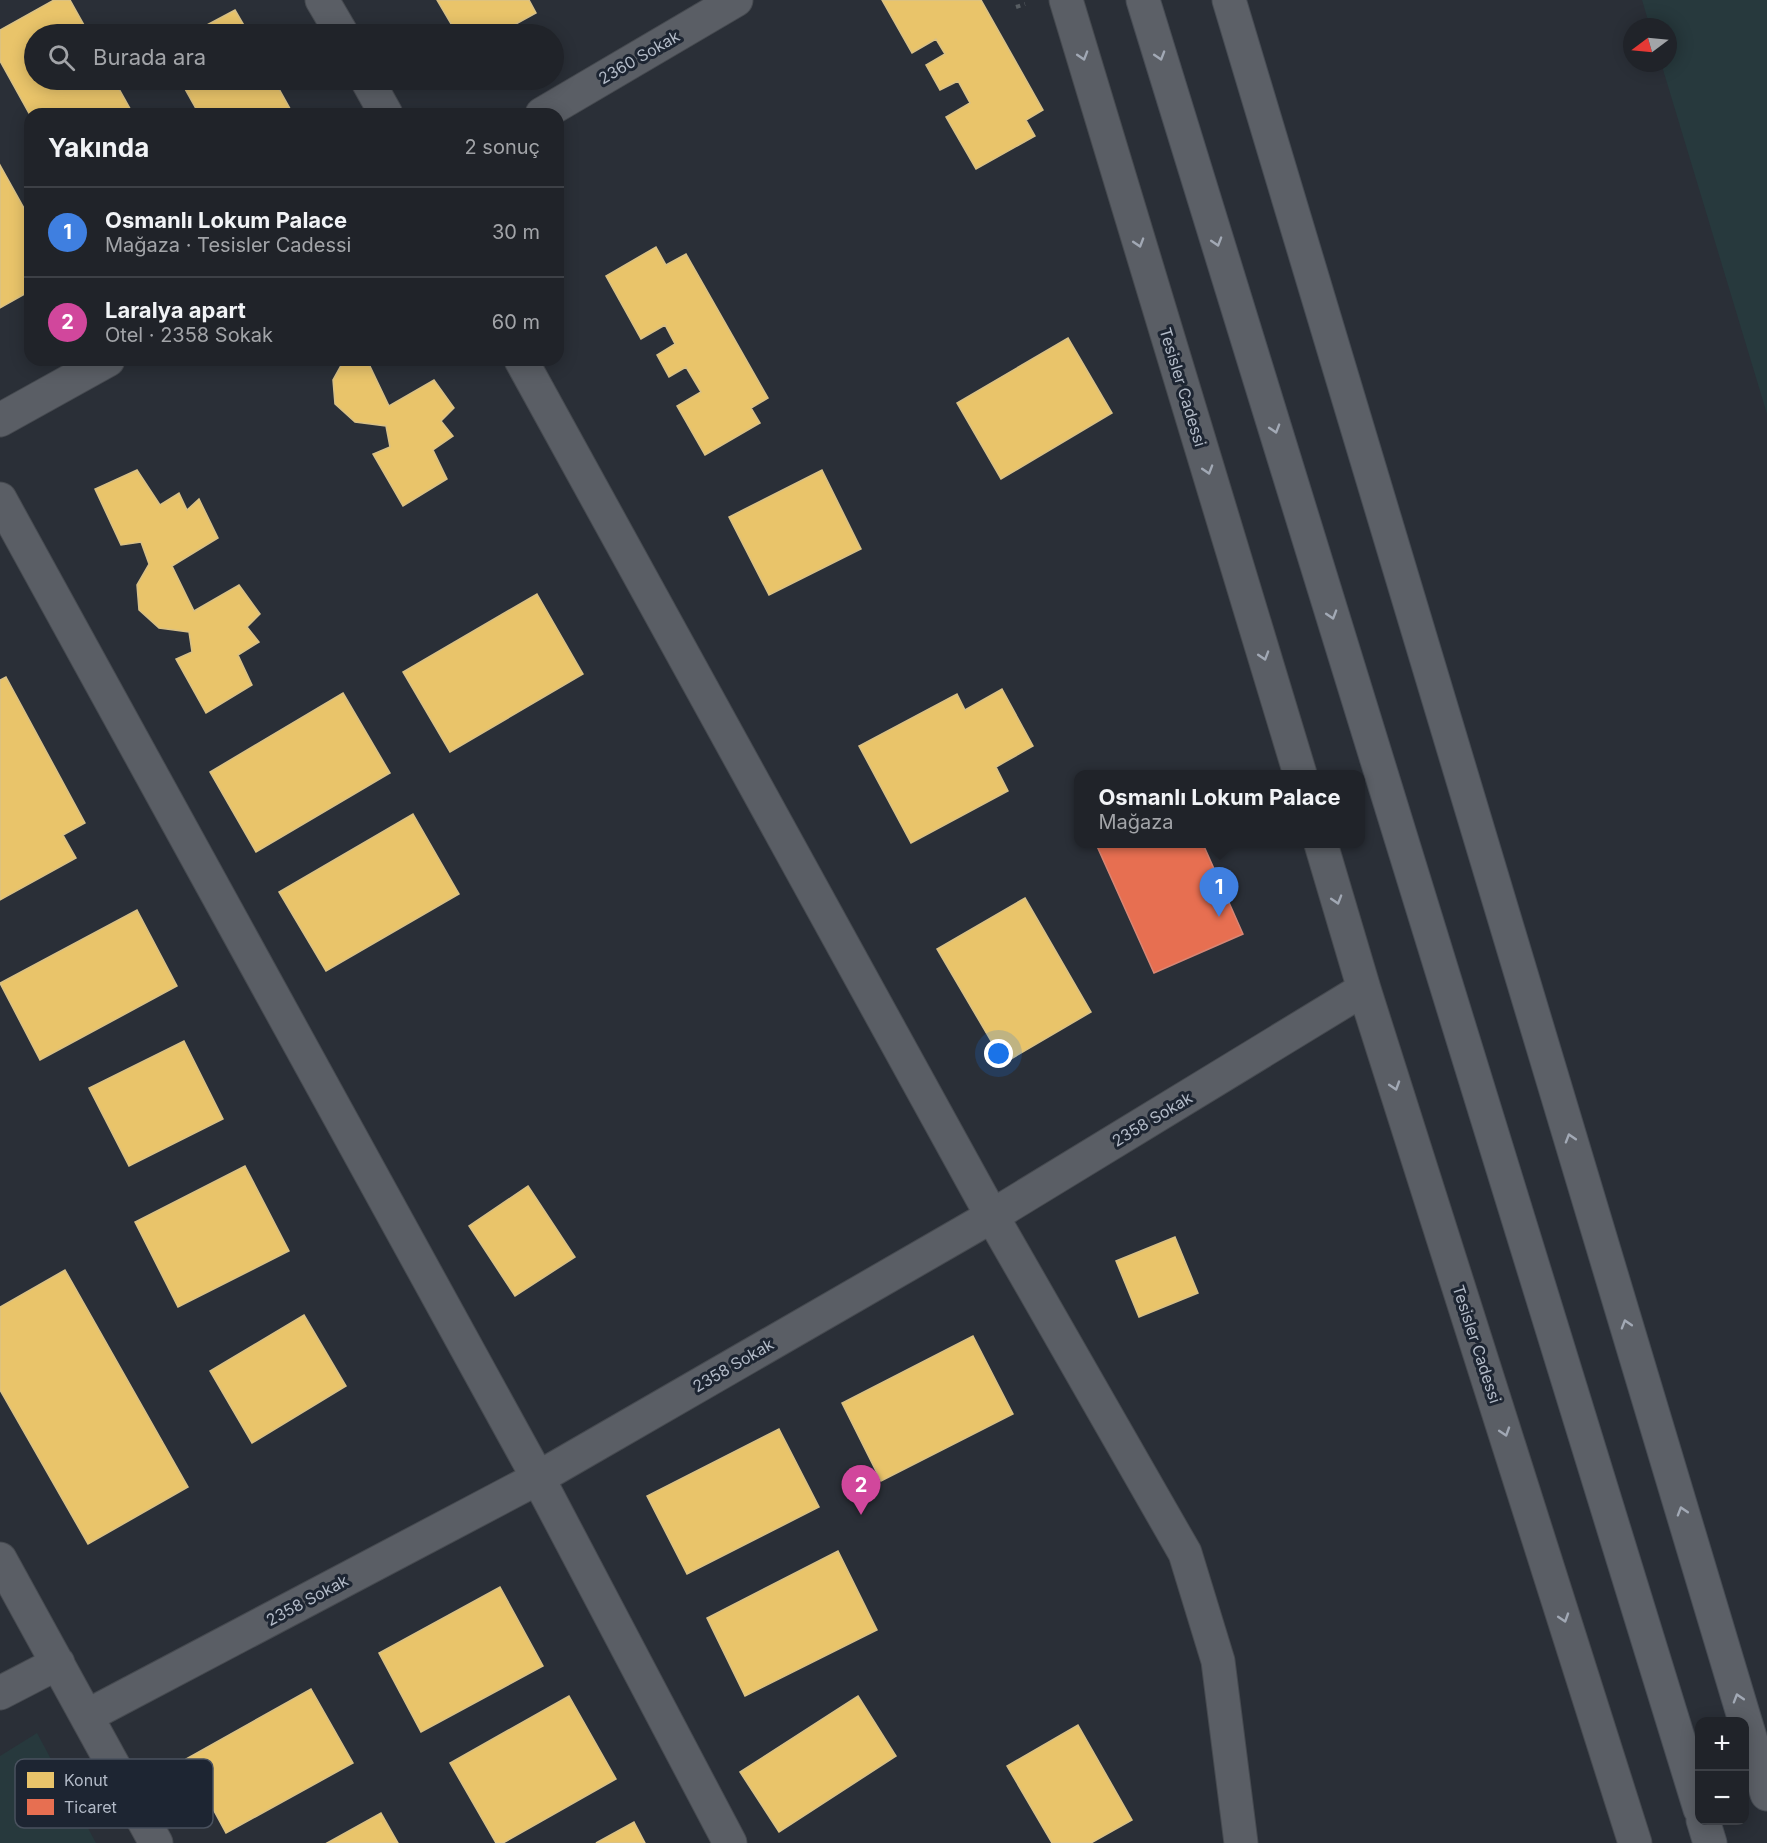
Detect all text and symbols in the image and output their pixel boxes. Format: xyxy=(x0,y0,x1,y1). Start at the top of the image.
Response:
north arrow xyxy=(1623,18,1677,72)
search box xyxy=(24,24,564,90)
street label: 2360 Sokak xyxy=(595,26,683,88)
icon: search xyxy=(45,41,78,74)
text: Burada ara xyxy=(93,44,206,70)
one-way arrow xyxy=(1076,50,1088,61)
one-way arrow xyxy=(1153,50,1165,61)
text: Yakında xyxy=(48,132,149,163)
text: 2 sonuç xyxy=(465,135,540,159)
text: Osmanlı Lokum Palace xyxy=(105,207,347,233)
text: 1 xyxy=(63,220,72,244)
text: 30 m xyxy=(492,220,540,244)
text: Mağaza · Tesisler Cadessi xyxy=(105,233,351,257)
one-way arrow xyxy=(1210,236,1223,247)
one-way arrow xyxy=(1132,237,1144,248)
text: Laralya apart xyxy=(105,297,246,323)
text: 2 xyxy=(61,310,74,334)
text: 60 m xyxy=(492,310,540,334)
text: Otel · 2358 Sokak xyxy=(105,323,273,347)
street label: Tesisler Cadessi xyxy=(1155,325,1211,449)
one-way arrow xyxy=(1268,423,1280,434)
one-way arrow xyxy=(1201,464,1213,475)
one-way arrow xyxy=(1325,609,1337,620)
one-way arrow xyxy=(1257,650,1269,661)
popup xyxy=(1074,770,1365,848)
text: Osmanlı Lokum Palace xyxy=(1098,784,1341,810)
text: Mağaza xyxy=(1098,810,1173,834)
pin: 1 xyxy=(1200,868,1238,917)
one-way arrow xyxy=(1330,894,1342,904)
your location xyxy=(984,1039,1013,1068)
one-way arrow xyxy=(1388,1080,1400,1091)
street label: 2358 Sokak xyxy=(1108,1087,1196,1151)
one-way arrow xyxy=(1565,1133,1577,1143)
street label: Tesisler Cadessi xyxy=(1448,1282,1506,1406)
one-way arrow xyxy=(1621,1319,1633,1330)
street label: 2358 Sokak xyxy=(689,1334,777,1396)
one-way arrow xyxy=(1498,1426,1510,1437)
pin: 2 xyxy=(842,1466,880,1515)
one-way arrow xyxy=(1677,1506,1689,1517)
street label: 2358 Sokak xyxy=(262,1570,352,1630)
one-way arrow xyxy=(1557,1612,1569,1623)
one-way arrow xyxy=(1733,1693,1745,1704)
map controls xyxy=(1695,1717,1749,1825)
button: + xyxy=(1695,1717,1749,1771)
legend xyxy=(15,1759,213,1828)
text: Konut xyxy=(64,1770,108,1790)
button: − xyxy=(1695,1771,1749,1825)
text: Ticaret xyxy=(64,1797,117,1817)

